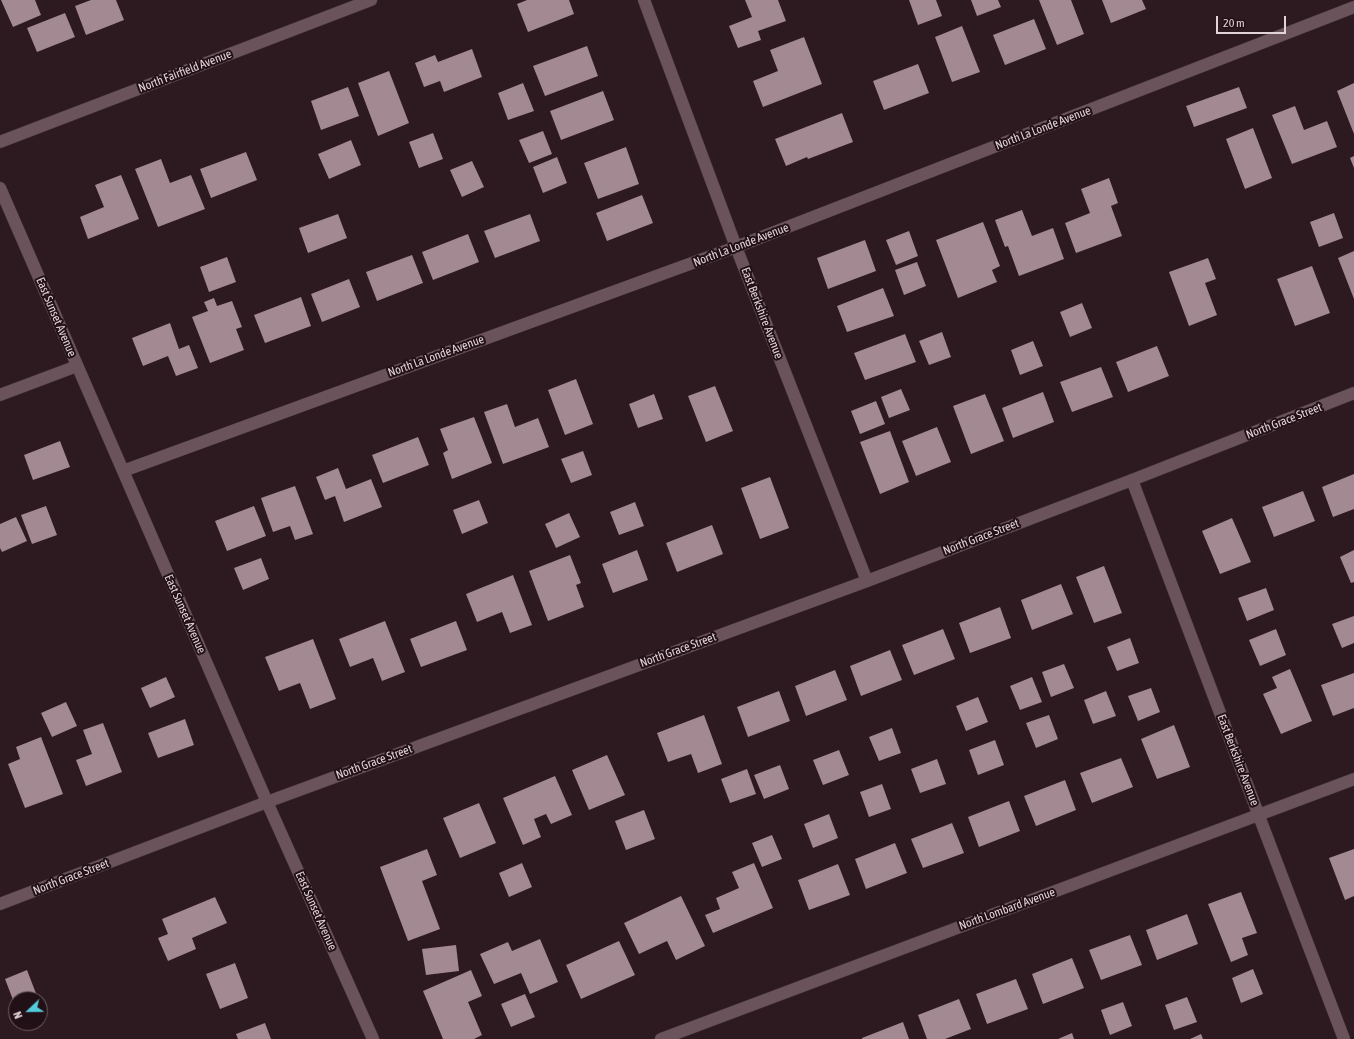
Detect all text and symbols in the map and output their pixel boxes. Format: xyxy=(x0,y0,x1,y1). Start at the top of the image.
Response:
scale bar xyxy=(1218,8,1288,34)
text: 20 m xyxy=(1223,16,1245,30)
street label: North Fairfield Avenue xyxy=(136,47,234,95)
street label: North La Londe Avenue xyxy=(993,103,1093,153)
street label: North La Londe Avenue xyxy=(691,220,791,270)
street label: East Berkshire Avenue xyxy=(738,265,786,361)
street label: East Sunset Avenue xyxy=(33,275,79,359)
street label: North La Londe Avenue xyxy=(386,332,486,380)
street label: North Grace Street xyxy=(1244,400,1324,442)
street label: North Grace Street xyxy=(941,516,1021,558)
street label: East Sunset Avenue xyxy=(161,572,209,656)
street label: North Grace Street xyxy=(638,630,718,670)
street label: East Berkshire Avenue xyxy=(1214,712,1262,808)
street label: North Grace Street xyxy=(334,742,414,782)
street label: North Grace Street xyxy=(31,856,111,898)
street label: East Sunset Avenue xyxy=(292,869,340,953)
street label: North Lombard Avenue xyxy=(957,885,1057,933)
north arrow xyxy=(8,991,48,1031)
text: N xyxy=(11,1010,25,1020)

